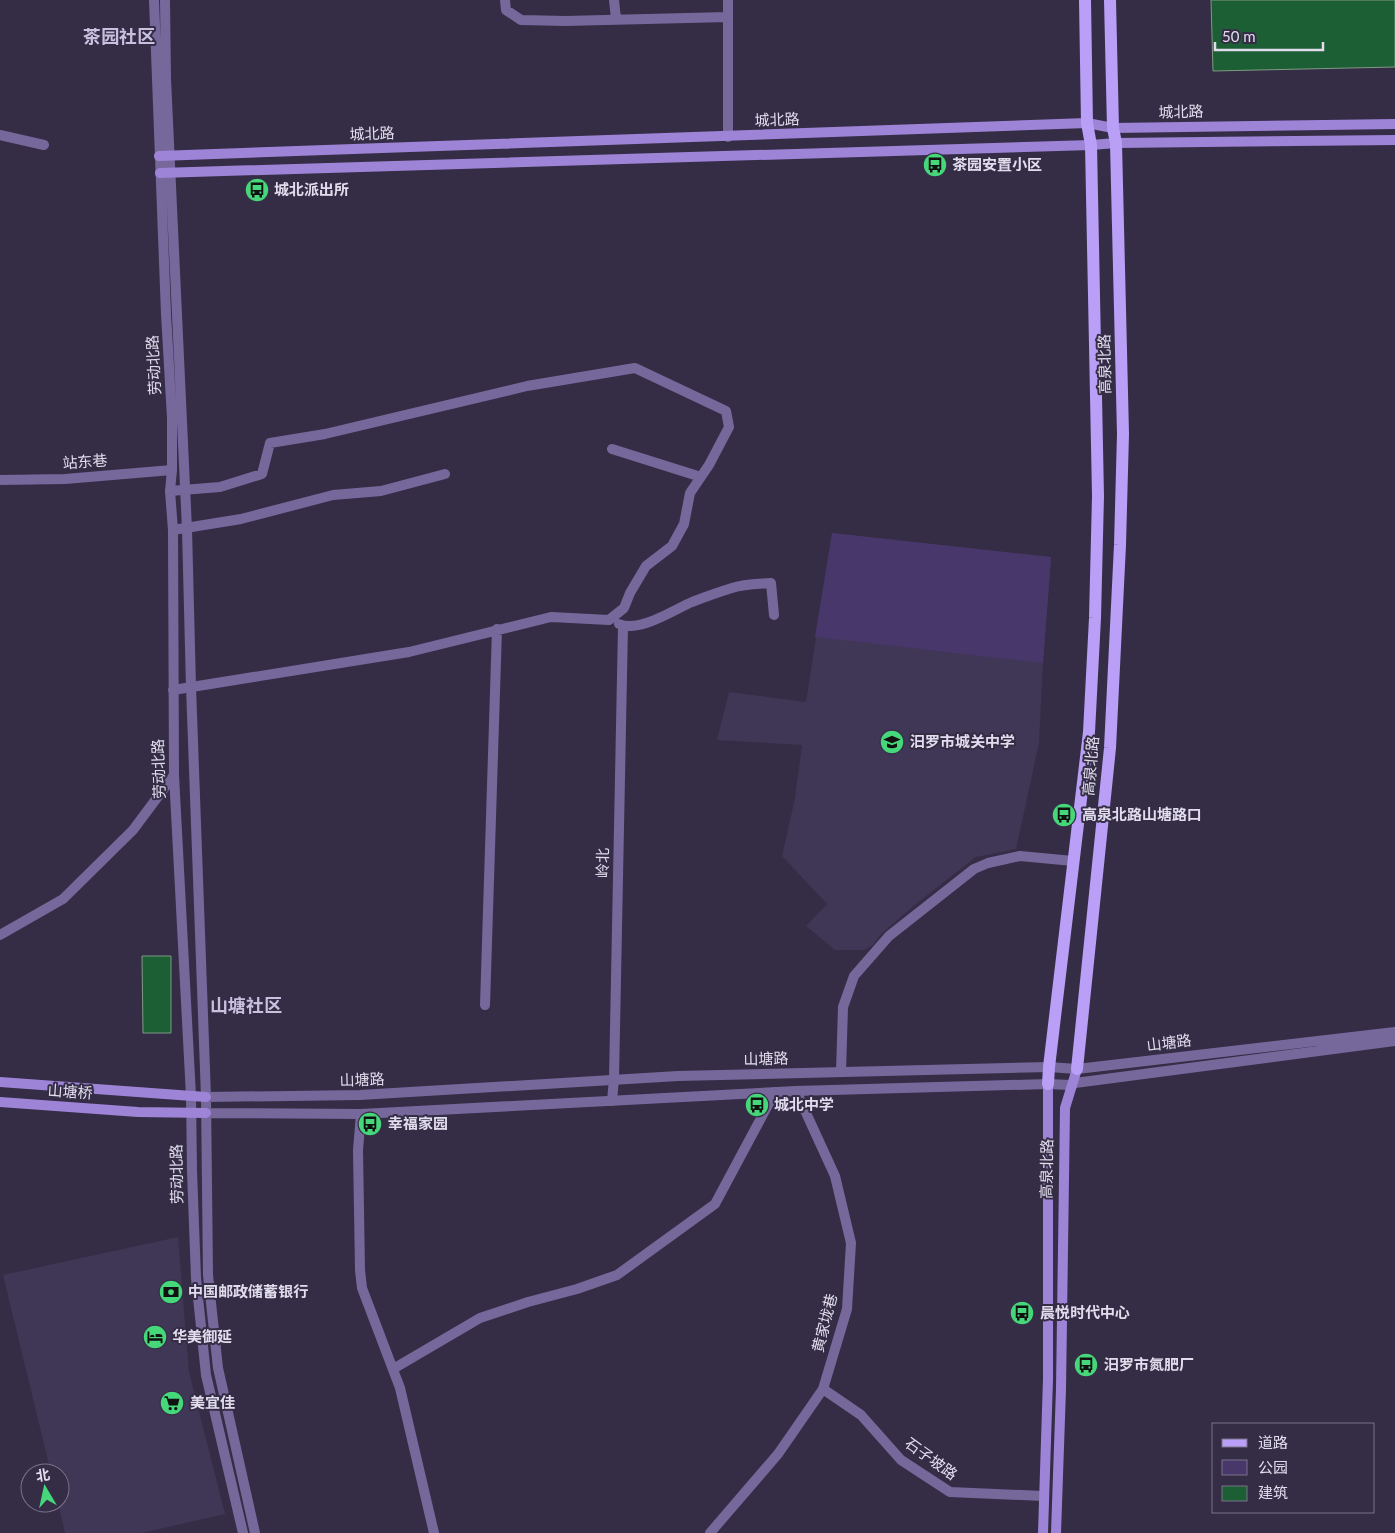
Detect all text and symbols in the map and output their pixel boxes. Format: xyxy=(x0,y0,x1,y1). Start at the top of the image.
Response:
scale bar xyxy=(1215,20,1322,52)
district label: 茶园社区 xyxy=(83,25,155,47)
text: 50 m xyxy=(1222,27,1256,45)
street label: 城北路 xyxy=(1158,102,1204,120)
street label: 城北路 xyxy=(754,109,800,129)
street label: 城北路 xyxy=(349,123,395,143)
bus stop icon: 茶园安置小区 xyxy=(922,152,948,178)
place label: 茶园安置小区 xyxy=(952,155,1042,173)
bus stop icon: 城北派出所 xyxy=(244,177,270,203)
place label: 城北派出所 xyxy=(274,180,349,198)
street label: 高泉北路 xyxy=(1094,334,1114,394)
street label: 劳动北路 xyxy=(142,335,164,395)
street label: 站东巷 xyxy=(62,450,108,472)
school or university icon: 汨罗市城关中学 xyxy=(879,729,905,755)
place label: 汨罗市城关中学 xyxy=(910,732,1015,750)
street label: 高泉北路 xyxy=(1078,735,1102,797)
street label: 劳动北路 xyxy=(148,739,168,799)
bus stop icon: 高泉北路山塘路口 xyxy=(1051,802,1077,828)
place label: 高泉北路山塘路口 xyxy=(1082,805,1202,823)
street label: 岭北 xyxy=(593,848,611,878)
district label: 山塘社区 xyxy=(210,994,282,1016)
street label: 山塘路 xyxy=(1145,1030,1192,1054)
street label: 山塘路 xyxy=(743,1049,789,1067)
street label: 山塘路 xyxy=(339,1069,385,1089)
street label: 山塘桥 xyxy=(47,1080,93,1102)
bus stop icon: 城北中学 xyxy=(744,1092,770,1118)
place label: 城北中学 xyxy=(774,1095,834,1113)
bus stop icon: 幸福家园 xyxy=(357,1111,383,1137)
place label: 幸福家园 xyxy=(388,1114,448,1132)
street label: 高泉北路 xyxy=(1036,1139,1056,1199)
street label: 劳动北路 xyxy=(166,1144,186,1204)
bank icon: 中国邮政储蓄银行 xyxy=(158,1279,184,1305)
place label: 中国邮政储蓄银行 xyxy=(188,1282,308,1300)
street label: 黄家垅巷 xyxy=(808,1291,840,1354)
bus stop icon: 晨悦时代中心 xyxy=(1009,1300,1035,1326)
place label: 晨悦时代中心 xyxy=(1040,1303,1130,1321)
hotel icon: 华美御延 xyxy=(142,1324,168,1350)
place label: 华美御延 xyxy=(172,1327,232,1345)
bus stop icon: 汨罗市氮肥厂 xyxy=(1073,1352,1099,1378)
place label: 汨罗市氮肥厂 xyxy=(1104,1355,1194,1373)
supermarket icon: 美宜佳 xyxy=(159,1390,185,1416)
place label: 美宜佳 xyxy=(190,1393,235,1411)
legend xyxy=(1212,1423,1375,1513)
street label: 石子坡路 xyxy=(902,1433,961,1483)
text: 道路 xyxy=(1258,1433,1288,1451)
text: 公园 xyxy=(1258,1458,1288,1476)
north arrow xyxy=(20,1463,70,1513)
text: 北 xyxy=(35,1465,51,1484)
text: 建筑 xyxy=(1258,1483,1288,1501)

